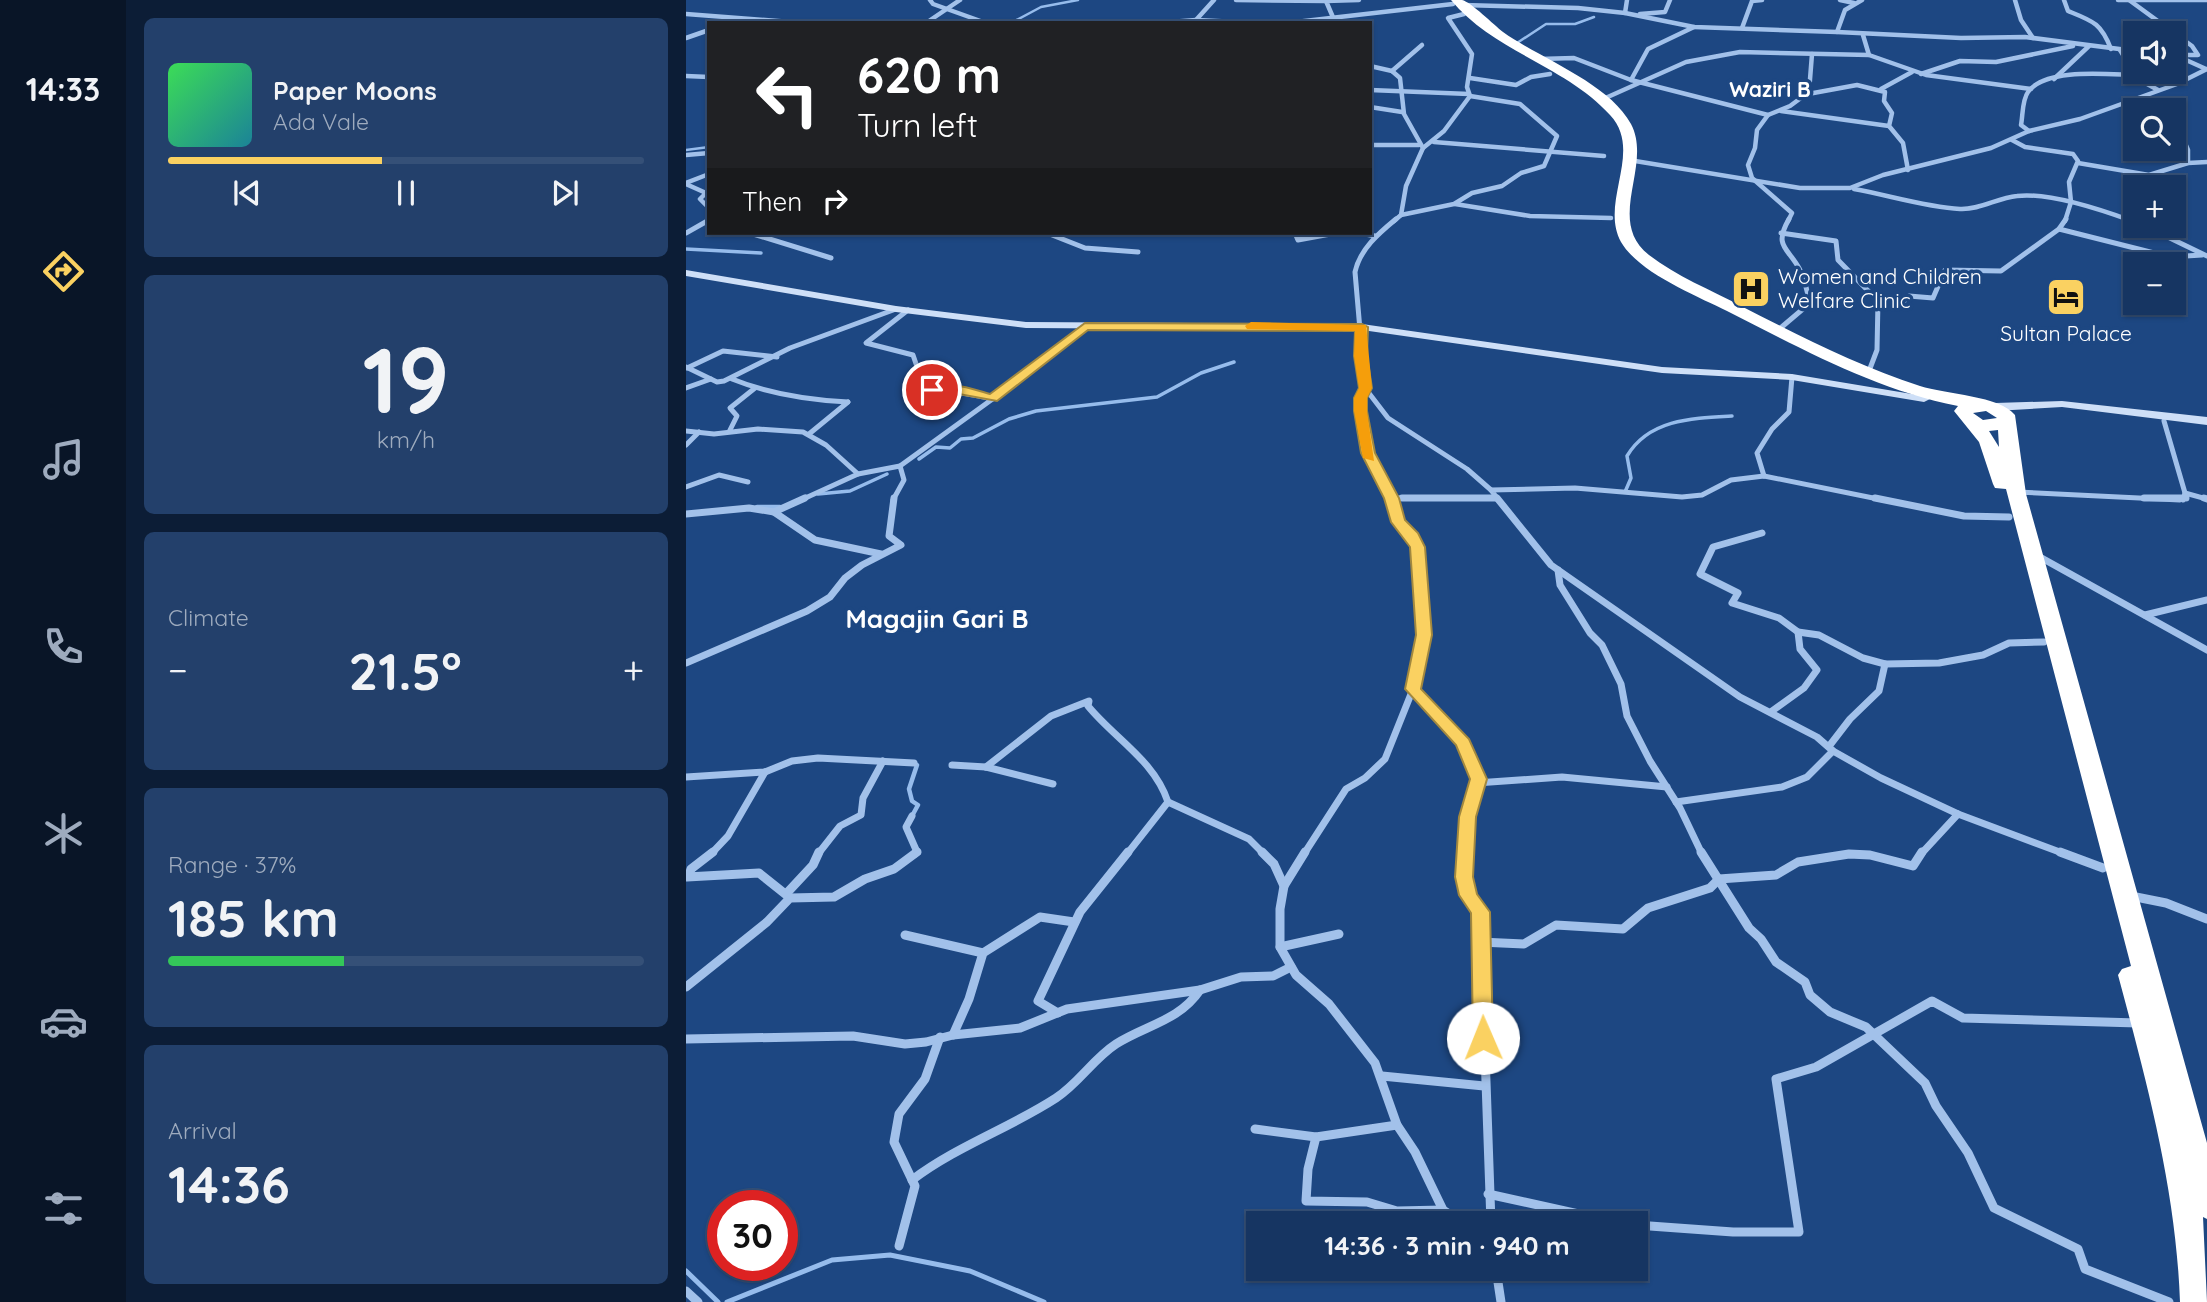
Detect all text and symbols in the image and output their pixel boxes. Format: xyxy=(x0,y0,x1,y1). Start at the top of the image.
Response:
map controls xyxy=(2123,21,2186,315)
button: sound xyxy=(2123,21,2186,84)
text: 620 m xyxy=(857,44,1001,105)
icon: left xyxy=(742,49,833,140)
text: 14:33 xyxy=(26,69,100,109)
text: Paper Moons xyxy=(273,74,437,107)
district label: Waziri B xyxy=(1729,76,1811,102)
button: search xyxy=(2123,98,2186,161)
text: Turn left xyxy=(857,105,978,145)
text: Ada Vale xyxy=(273,107,369,136)
icon: previous xyxy=(228,174,266,212)
icon: pause xyxy=(387,174,425,212)
icon: next xyxy=(546,174,584,212)
button: + xyxy=(2123,175,2186,238)
icon: right xyxy=(816,182,854,220)
text: Then xyxy=(742,185,802,218)
icon: directions xyxy=(39,247,88,296)
button: − xyxy=(2123,252,2186,315)
place label: Women and Children Welfare Clinic xyxy=(1778,263,1982,313)
hospital icon: Women and Children Welfare Clinic xyxy=(1730,268,1772,310)
hotel icon: Sultan Palace xyxy=(2045,276,2087,318)
place label: Sultan Palace xyxy=(2000,320,2132,346)
text: 19 xyxy=(362,322,450,436)
pin xyxy=(902,360,962,420)
icon: arrive xyxy=(913,371,951,409)
text: km/h xyxy=(377,425,435,454)
icon: music xyxy=(39,435,88,484)
district label: Magajin Gari B xyxy=(846,602,1029,635)
text: Climate xyxy=(168,603,249,632)
icon: phone xyxy=(39,622,88,671)
text: 21.5° xyxy=(349,638,462,703)
text: − xyxy=(168,646,188,694)
text: + xyxy=(623,646,644,694)
icon: climate xyxy=(39,809,88,858)
text: Range · 37% xyxy=(168,850,296,879)
text: 185 km xyxy=(168,885,339,950)
icon: car xyxy=(39,997,88,1046)
position arrow xyxy=(1446,1001,1520,1075)
text: Arrival xyxy=(168,1116,237,1145)
text: 14:36 xyxy=(168,1151,290,1216)
icon: filters xyxy=(39,1184,88,1233)
speed limit sign: 30 xyxy=(707,1190,798,1281)
text: 14:36 · 3 min · 940 m xyxy=(1324,1229,1570,1262)

